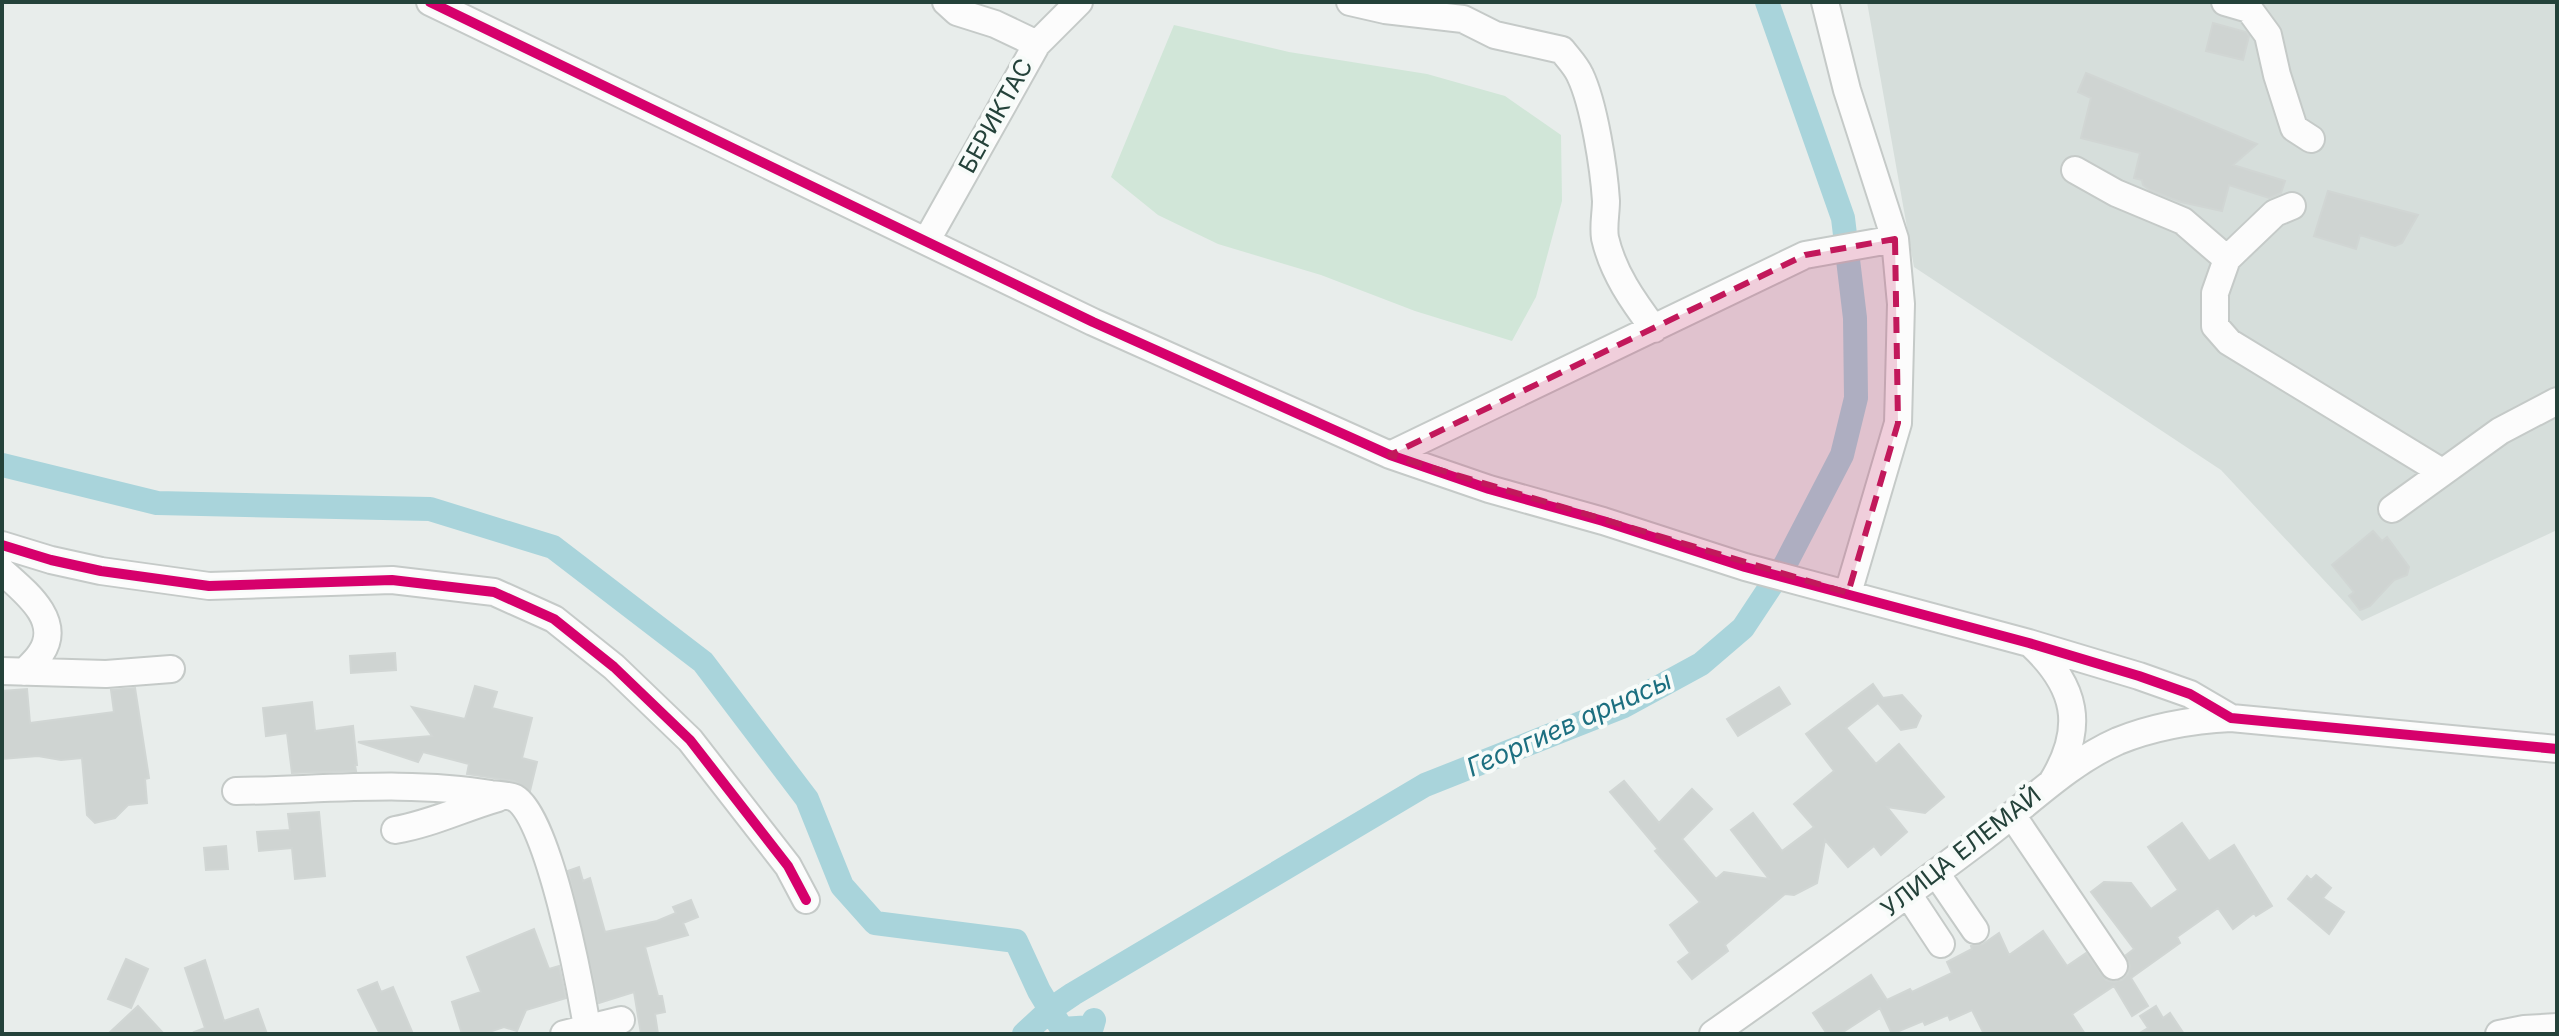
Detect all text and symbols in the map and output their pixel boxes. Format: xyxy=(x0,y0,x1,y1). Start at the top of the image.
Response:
street label: БЕРИКТАС xyxy=(952,54,1039,178)
water label: Георгиев арнасы xyxy=(1462,664,1676,783)
street label: УЛИЦА ЕЛЕМАЙ xyxy=(1874,779,2046,923)

